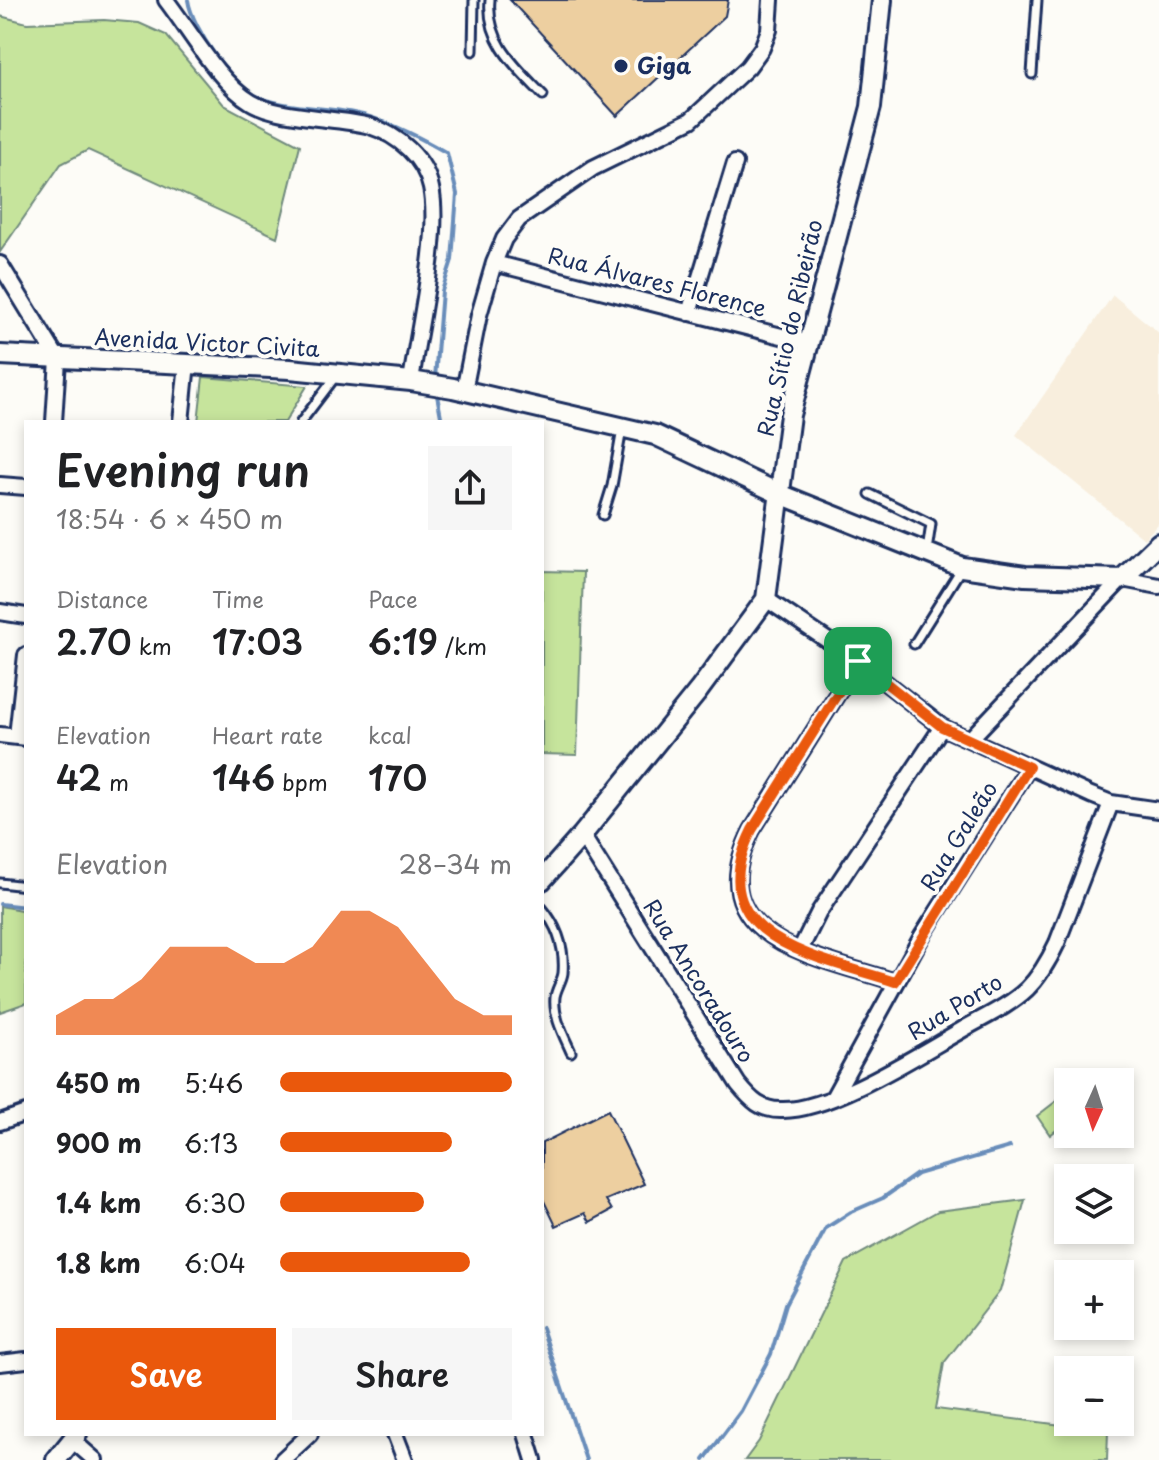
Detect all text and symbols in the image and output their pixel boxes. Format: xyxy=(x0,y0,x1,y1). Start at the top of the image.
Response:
place label: Giga xyxy=(637,48,692,81)
marker: Giga xyxy=(612,57,630,75)
street label: Rua Sítio do Ribeirão xyxy=(748,216,830,439)
street label: Rua Álvares Florence xyxy=(545,237,770,324)
street label: Avenida Victor Civita xyxy=(94,319,321,364)
text: Evening run xyxy=(56,436,310,502)
button: share xyxy=(428,446,512,530)
text: 18:54 · 6 × 450 m xyxy=(56,499,283,538)
text: Distance xyxy=(56,582,148,615)
text: Time xyxy=(212,582,264,615)
text: Pace xyxy=(368,582,418,615)
text: 2.70 xyxy=(56,615,132,667)
text: 17:03 xyxy=(212,615,303,667)
text: 6:19 xyxy=(368,615,438,667)
pin xyxy=(824,627,892,695)
text: km xyxy=(132,629,172,662)
text: /km xyxy=(438,629,487,662)
icon: arrive xyxy=(836,639,880,683)
text: Elevation xyxy=(56,718,151,751)
text: Heart rate xyxy=(212,718,323,751)
text: kcal xyxy=(368,718,412,751)
text: 42 xyxy=(56,751,102,803)
text: 146 xyxy=(212,751,275,803)
text: 170 xyxy=(368,751,427,803)
text: m xyxy=(102,765,129,798)
text: bpm xyxy=(275,765,328,798)
street label: Rua Galeão xyxy=(911,774,1004,896)
text: Elevation xyxy=(56,844,168,883)
text: 28–34 m xyxy=(398,844,512,883)
street label: Rua Ancoradouro xyxy=(637,892,764,1069)
street label: Rua Porto xyxy=(901,964,1008,1047)
text: 450 m xyxy=(56,1063,141,1102)
text: 5:46 xyxy=(184,1063,244,1102)
north arrow xyxy=(1054,1068,1134,1148)
map controls xyxy=(1054,1068,1134,1436)
text: 900 m xyxy=(56,1123,142,1162)
text: 6:13 xyxy=(184,1123,239,1162)
button: layers xyxy=(1054,1164,1134,1244)
text: 1.4 km xyxy=(56,1183,141,1222)
text: 6:30 xyxy=(184,1183,246,1222)
text: 1.8 km xyxy=(56,1243,141,1282)
text: 6:04 xyxy=(184,1243,246,1282)
button: + xyxy=(1054,1260,1134,1340)
button: Save xyxy=(56,1328,276,1420)
button: Share xyxy=(292,1328,512,1420)
button: − xyxy=(1054,1356,1134,1436)

